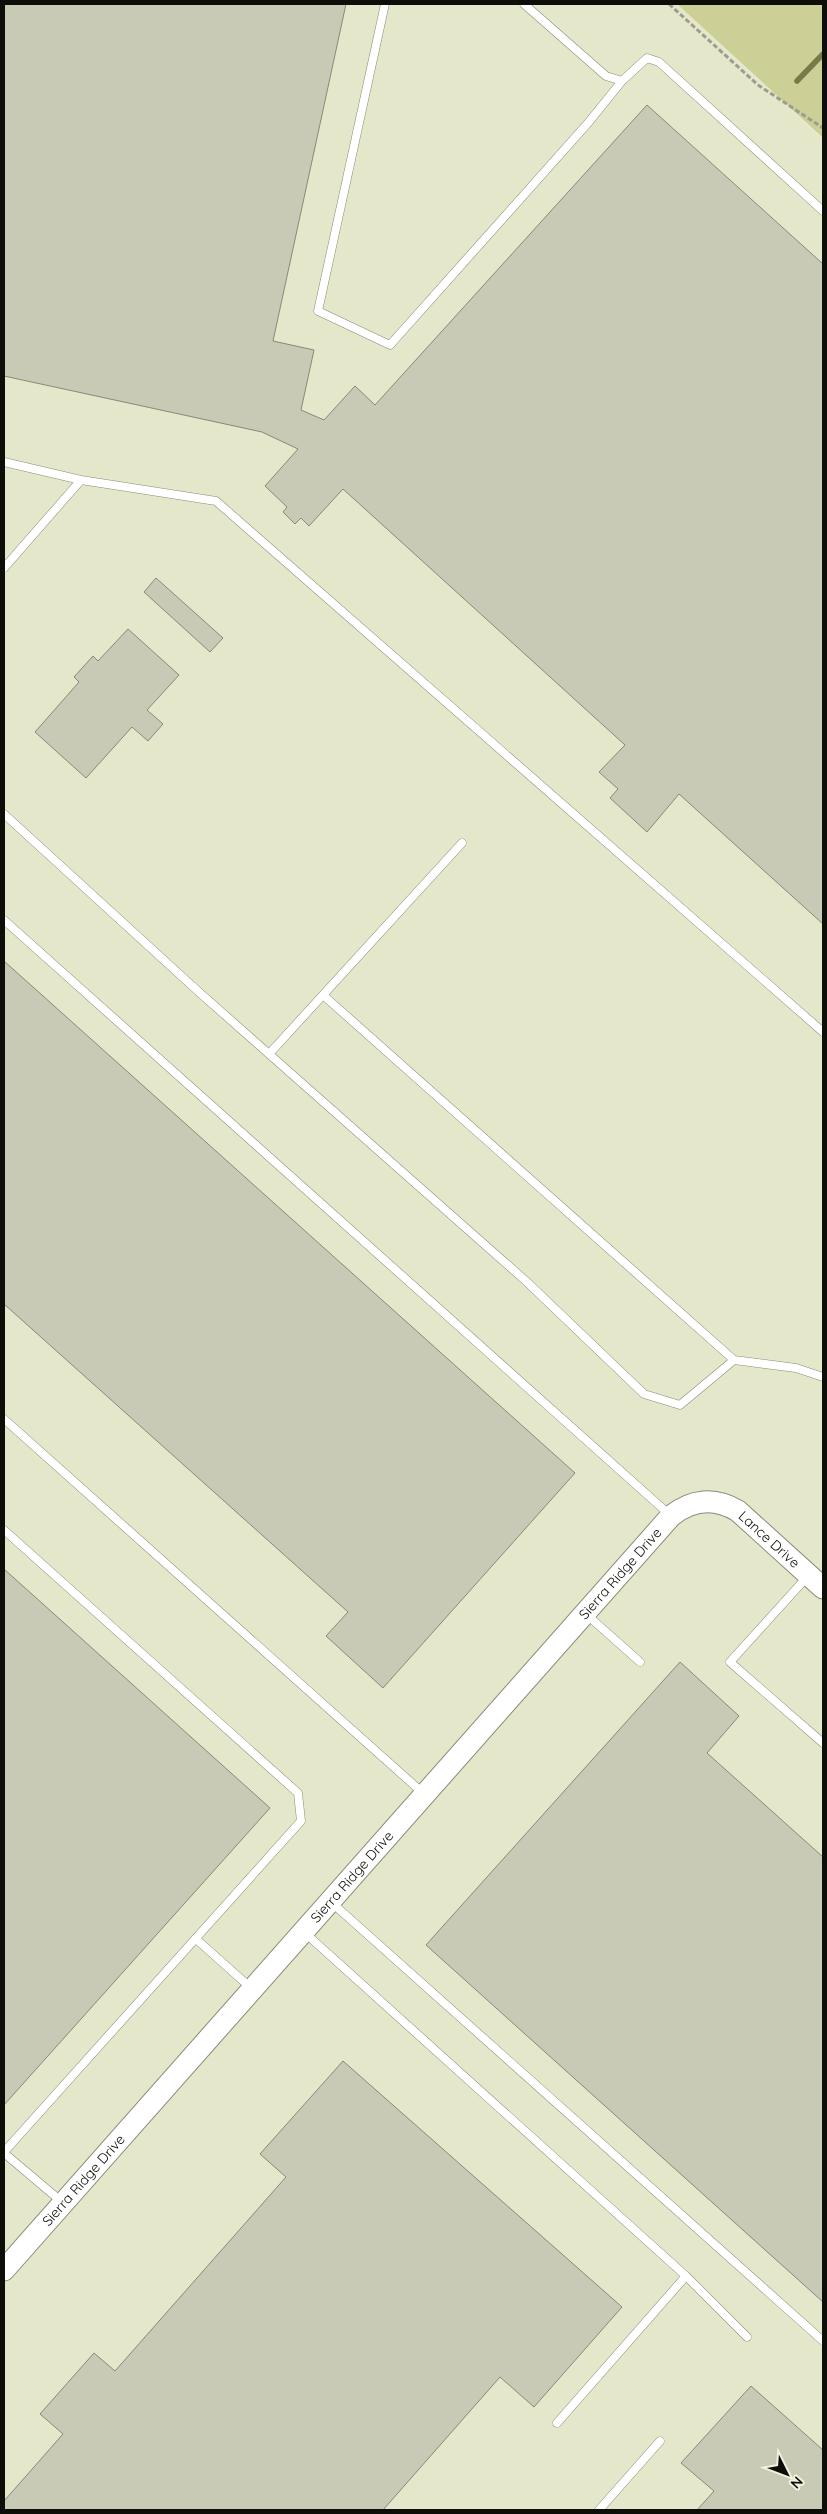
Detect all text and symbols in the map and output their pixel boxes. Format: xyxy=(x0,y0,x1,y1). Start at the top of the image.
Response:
street label: Lance Drive xyxy=(735,1507,804,1572)
street label: Sierra Ridge Drive xyxy=(575,1524,666,1623)
street label: Sierra Ridge Drive xyxy=(306,1827,397,1926)
street label: Sierra Ridge Drive xyxy=(38,2130,129,2230)
north arrow xyxy=(762,2449,812,2499)
text: N xyxy=(787,2473,807,2493)

